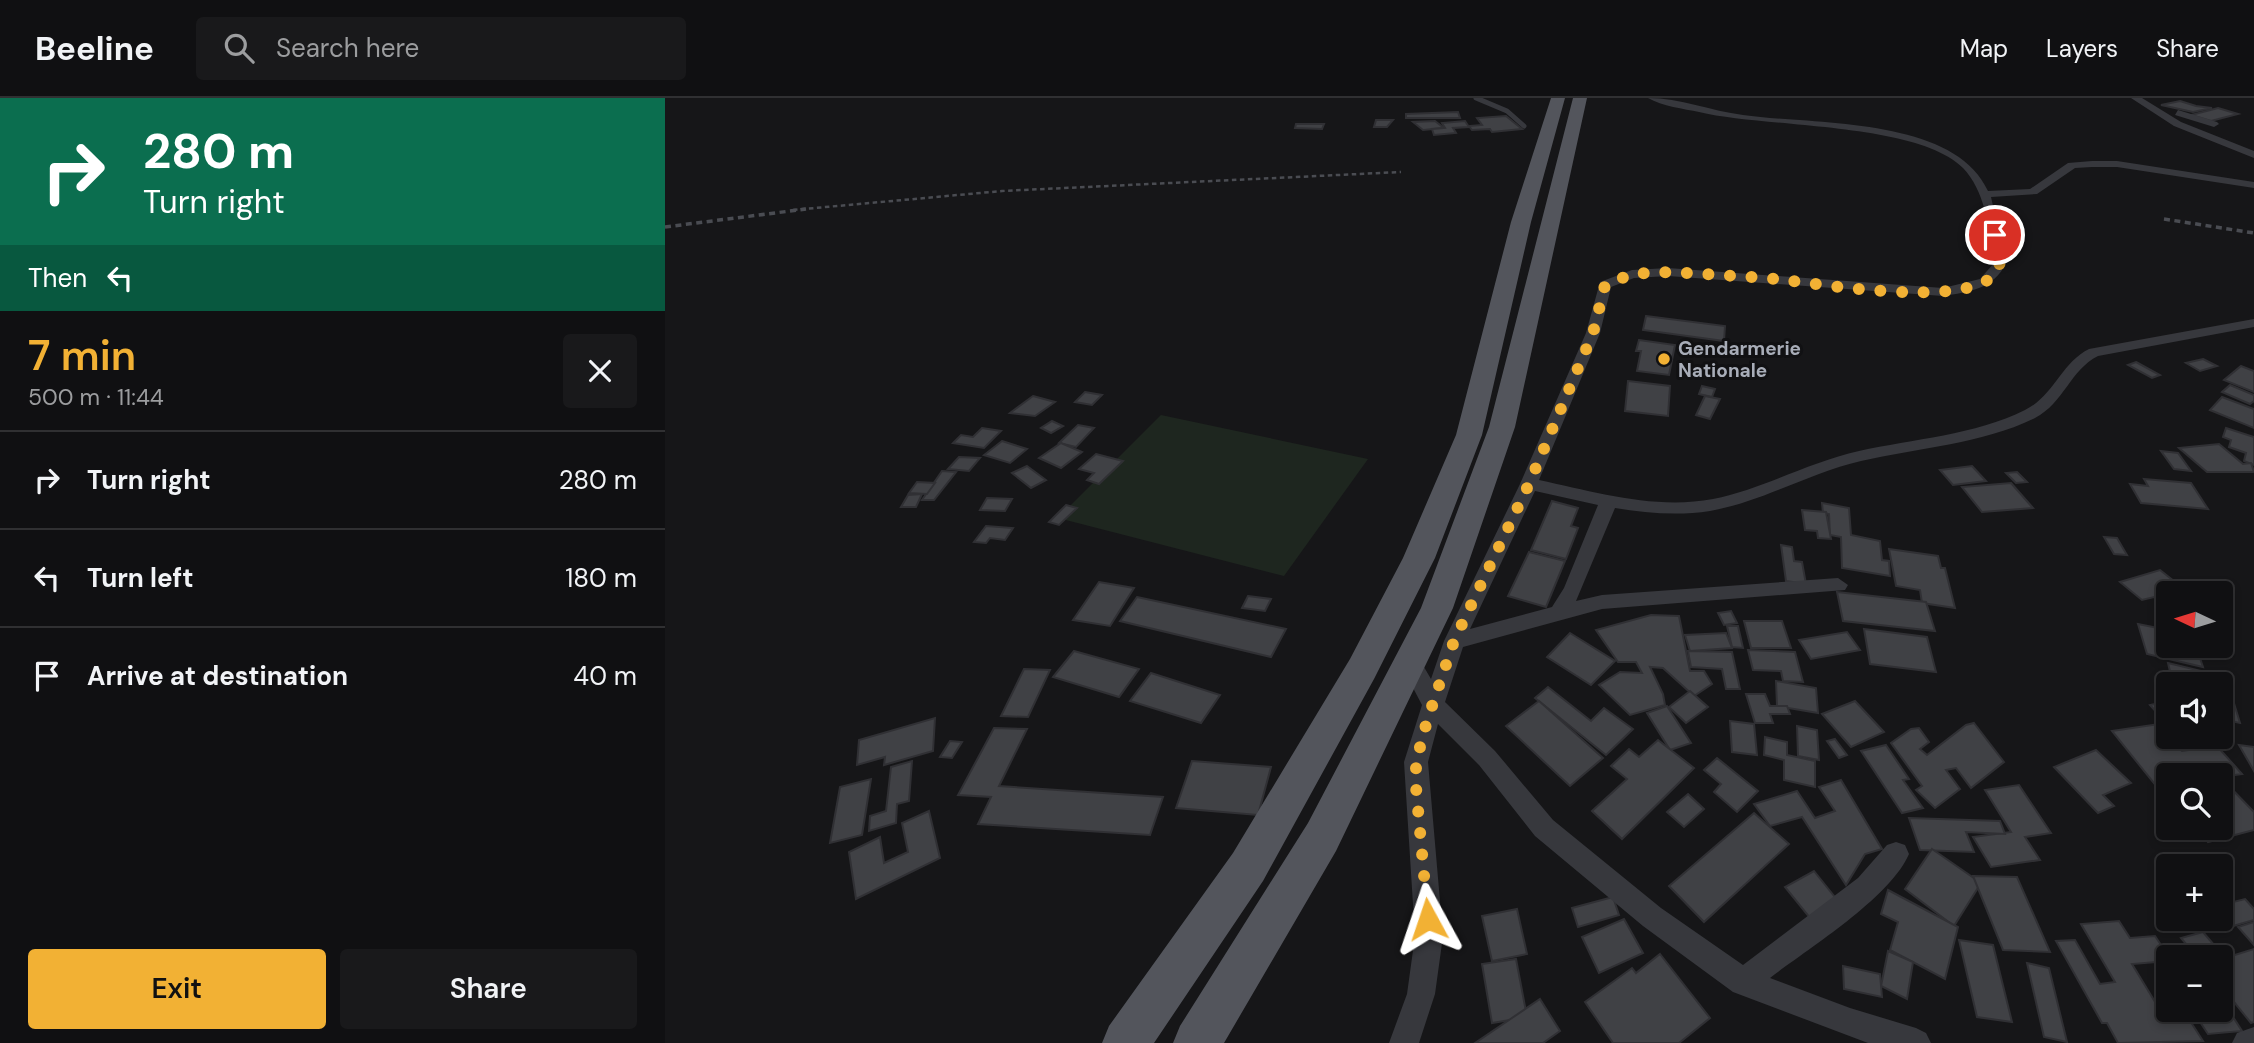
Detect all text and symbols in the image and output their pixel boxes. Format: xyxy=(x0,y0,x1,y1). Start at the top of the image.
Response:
search box xyxy=(196,17,686,80)
text: Beeline xyxy=(35,27,154,70)
icon: search xyxy=(220,29,258,67)
text: Search here xyxy=(276,31,419,65)
text: Map xyxy=(1960,33,2008,64)
text: Layers xyxy=(2046,33,2118,64)
text: Share xyxy=(2156,33,2219,64)
text: 280 m xyxy=(143,119,294,183)
icon: right xyxy=(28,126,119,217)
text: Turn right xyxy=(143,181,285,223)
pin xyxy=(1965,205,2025,265)
icon: arrive xyxy=(1976,216,2014,254)
icon: left xyxy=(101,259,139,297)
text: Then xyxy=(28,261,87,295)
text: 7 min xyxy=(28,328,136,383)
button: close xyxy=(563,334,637,408)
place label: Gendarmerie Nationale xyxy=(1678,336,1801,383)
marker: Gendarmerie Nationale xyxy=(1656,351,1672,367)
text: 500 m · 11:44 xyxy=(28,382,164,412)
icon: right xyxy=(28,461,66,499)
text: Turn right xyxy=(87,463,211,497)
text: 280 m xyxy=(559,463,637,497)
icon: left xyxy=(28,559,66,597)
text: Turn left xyxy=(87,561,194,595)
text: 180 m xyxy=(565,561,637,595)
north arrow xyxy=(2156,581,2233,658)
map controls xyxy=(2156,581,2233,1022)
icon: arrive xyxy=(28,657,66,695)
text: Arrive at destination xyxy=(87,659,348,693)
text: 40 m xyxy=(573,659,637,693)
button: sound xyxy=(2156,672,2233,749)
button: search xyxy=(2156,763,2233,840)
button: + xyxy=(2156,854,2233,931)
position arrow xyxy=(1391,882,1465,956)
button: − xyxy=(2156,945,2233,1022)
button: Exit xyxy=(28,949,326,1029)
button: Share xyxy=(340,949,637,1029)

